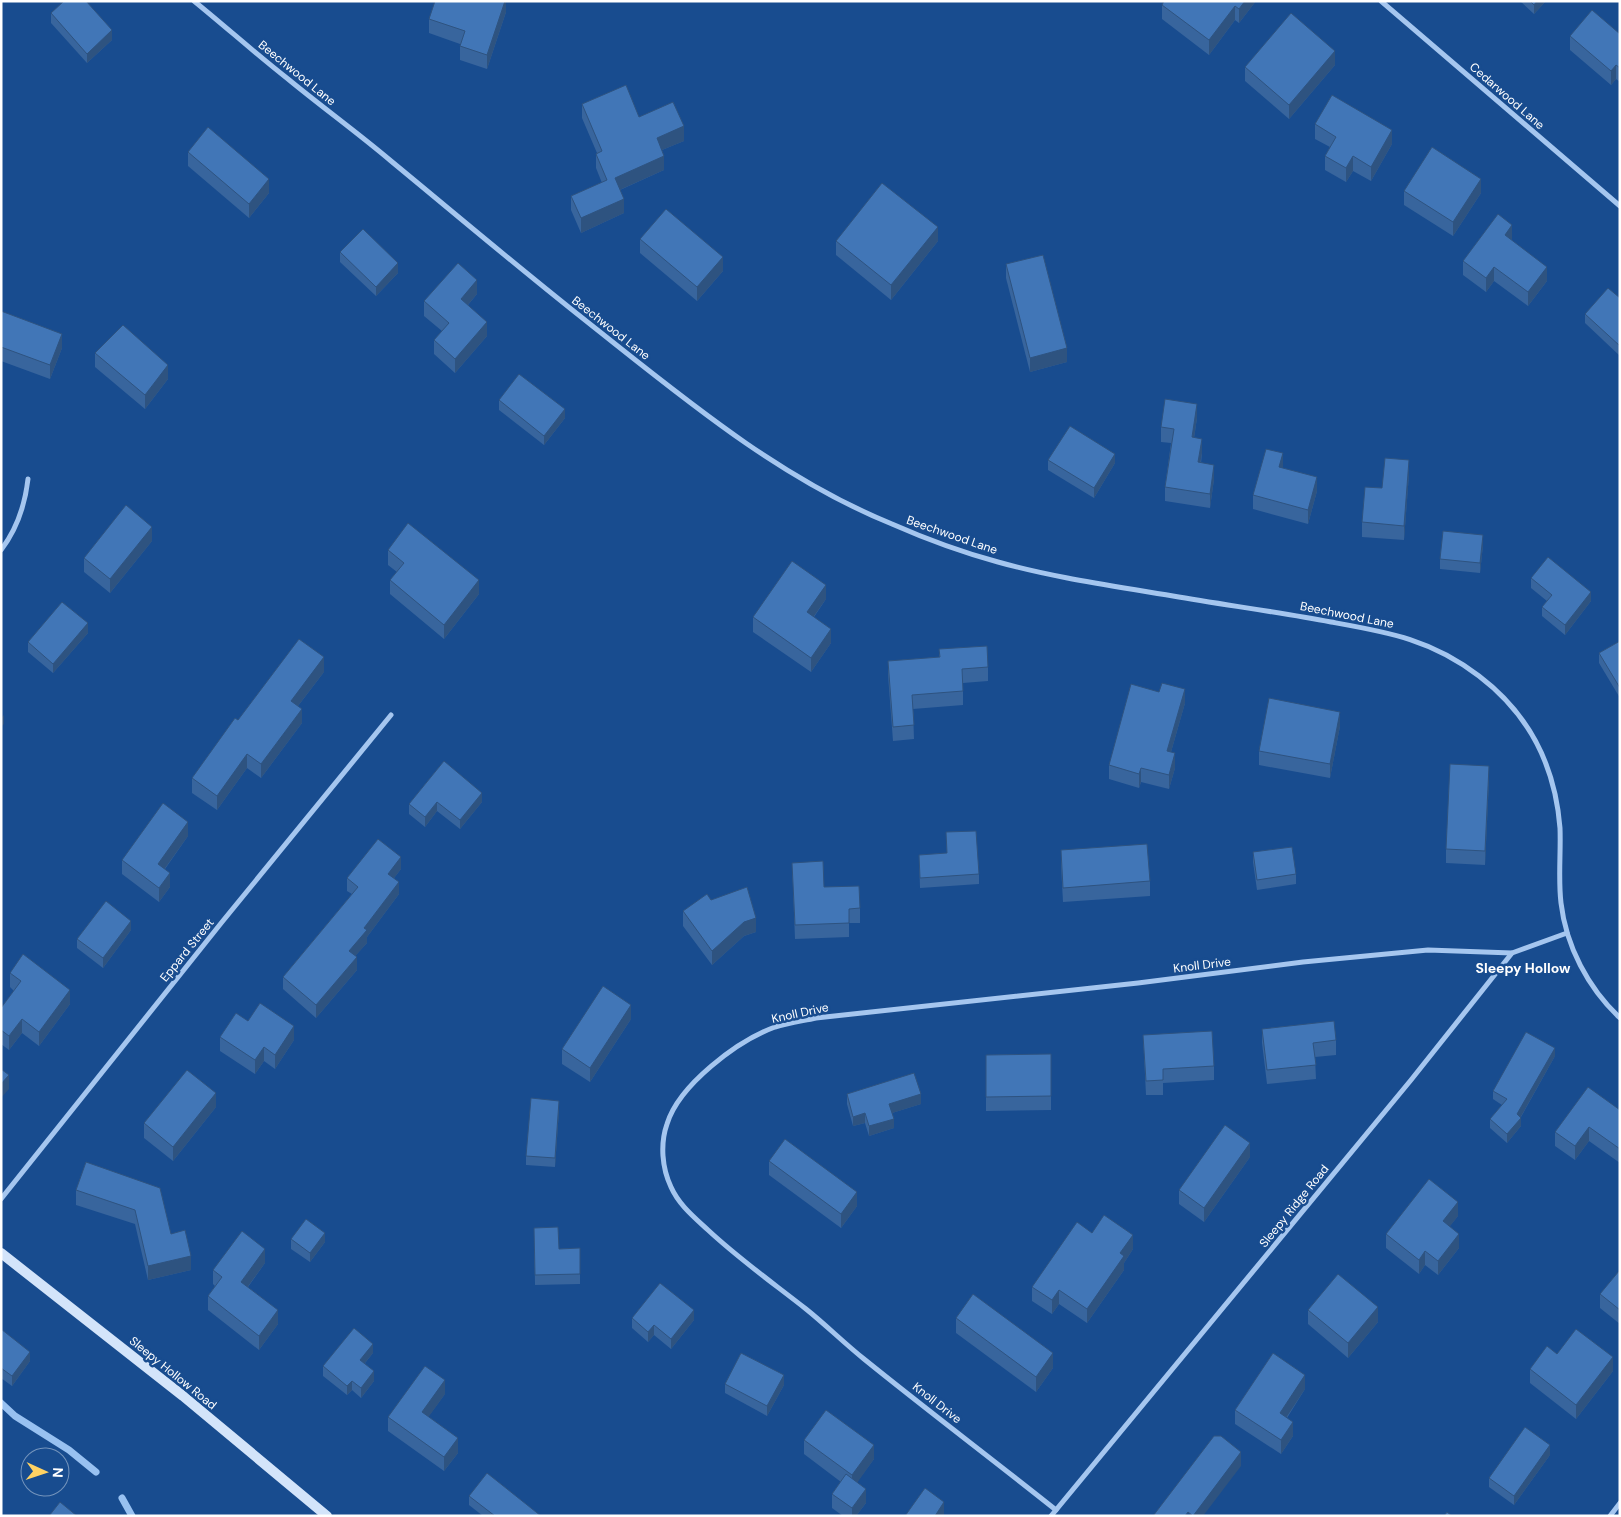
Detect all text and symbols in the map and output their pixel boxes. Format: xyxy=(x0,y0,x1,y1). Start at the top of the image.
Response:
street label: Beechwood Lane xyxy=(255,37,339,109)
street label: Cedarwood Lane xyxy=(1466,59,1548,133)
street label: Beechwood Lane xyxy=(569,292,654,364)
street label: Beechwood Lane xyxy=(904,512,1000,558)
street label: Beechwood Lane xyxy=(1299,598,1395,632)
street label: Eppard Street xyxy=(156,915,218,985)
street label: Knoll Drive xyxy=(1172,954,1232,976)
district label: Sleepy Hollow xyxy=(1475,959,1571,977)
street label: Knoll Drive xyxy=(770,999,830,1027)
street label: Sleepy Ridge Road xyxy=(1256,1161,1332,1251)
street label: Sleepy Hollow Road xyxy=(126,1333,220,1413)
street label: Knoll Drive xyxy=(909,1379,965,1427)
north arrow xyxy=(20,1447,70,1497)
text: N xyxy=(49,1467,67,1478)

